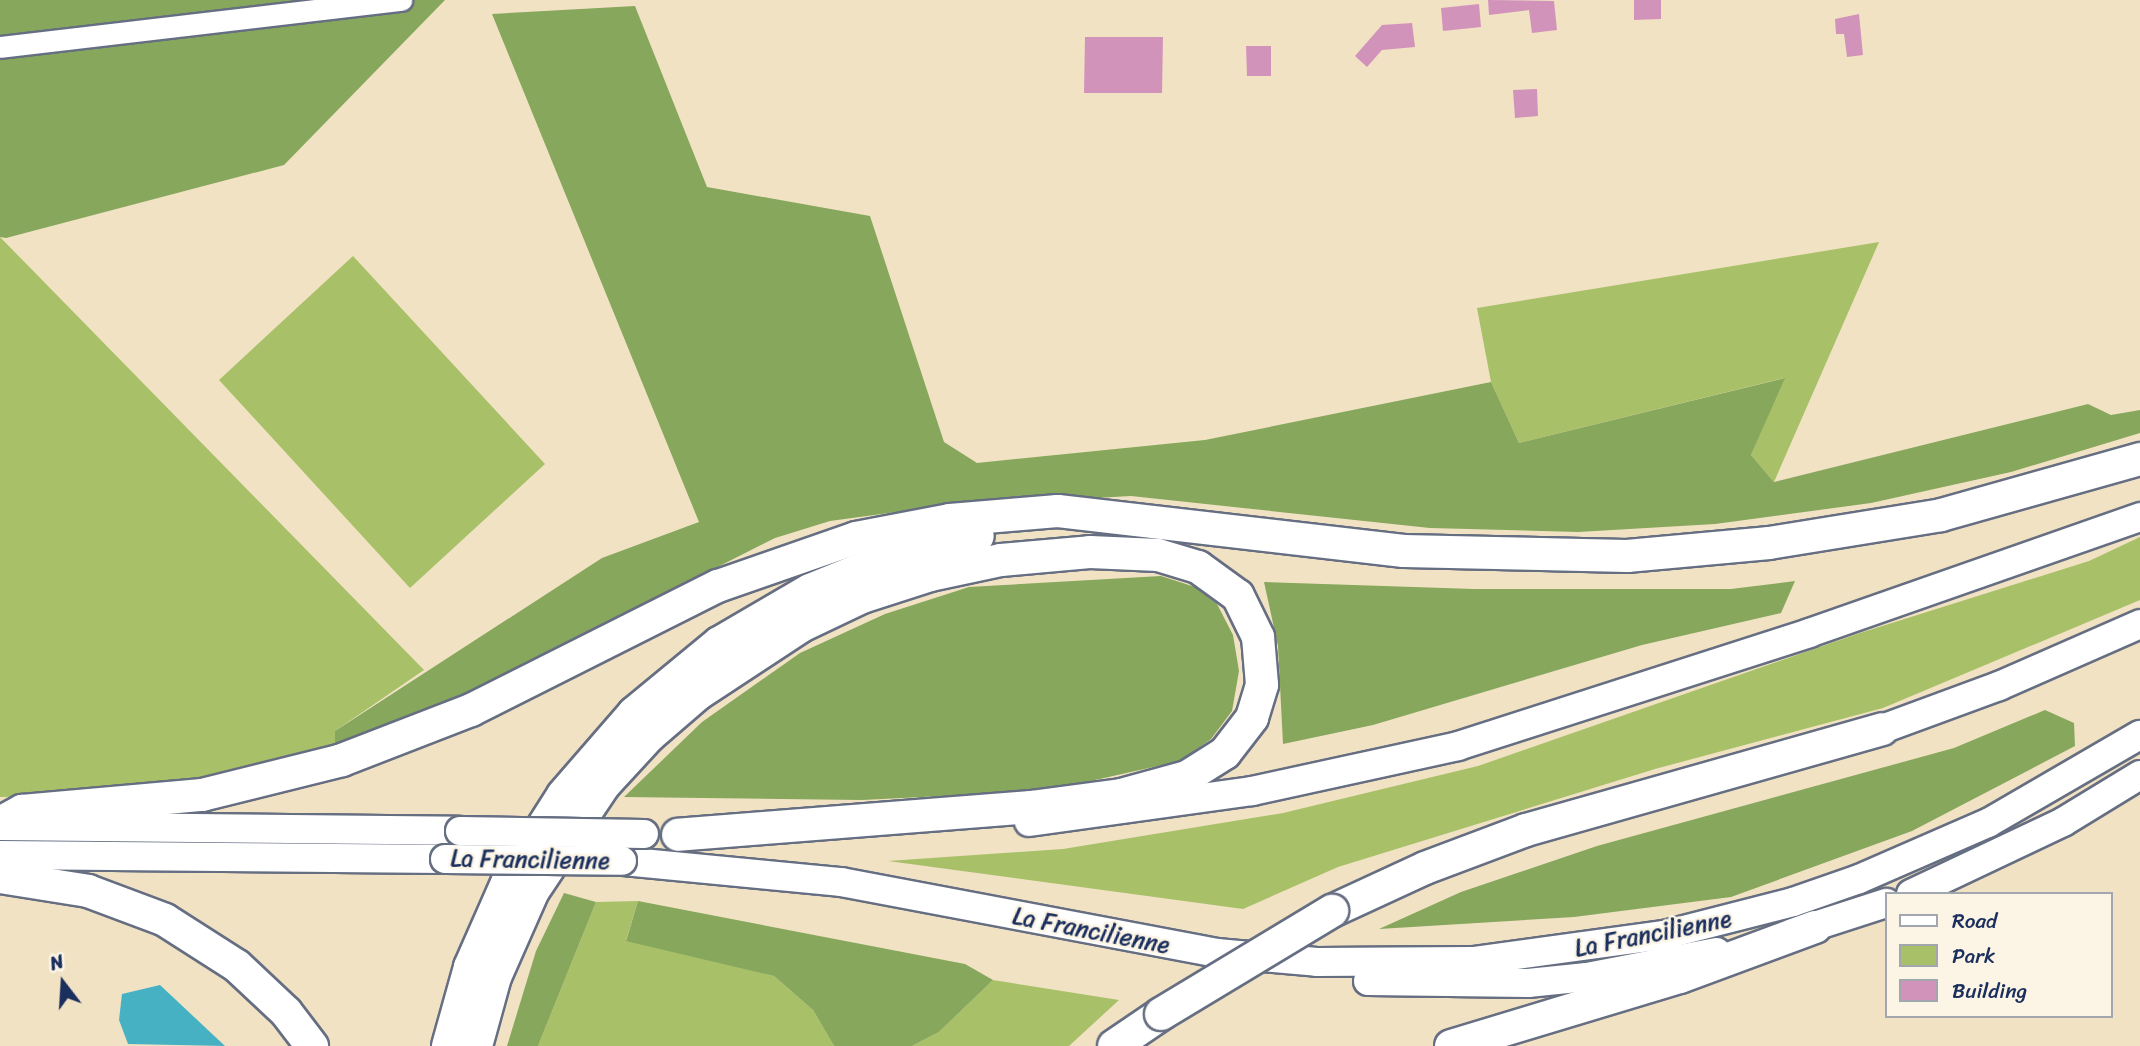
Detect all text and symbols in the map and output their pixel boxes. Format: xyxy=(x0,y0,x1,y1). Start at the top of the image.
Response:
street label: La Francilienne xyxy=(450,844,610,876)
legend xyxy=(1884,892,2112,1018)
street label: La Francilienne xyxy=(1010,902,1172,960)
text: Road xyxy=(1952,902,1997,940)
street label: La Francilienne xyxy=(1572,905,1734,963)
text: Park xyxy=(1952,937,1995,975)
text: N xyxy=(46,945,68,980)
north arrow xyxy=(28,948,98,1018)
text: Building xyxy=(1952,972,2027,1010)

